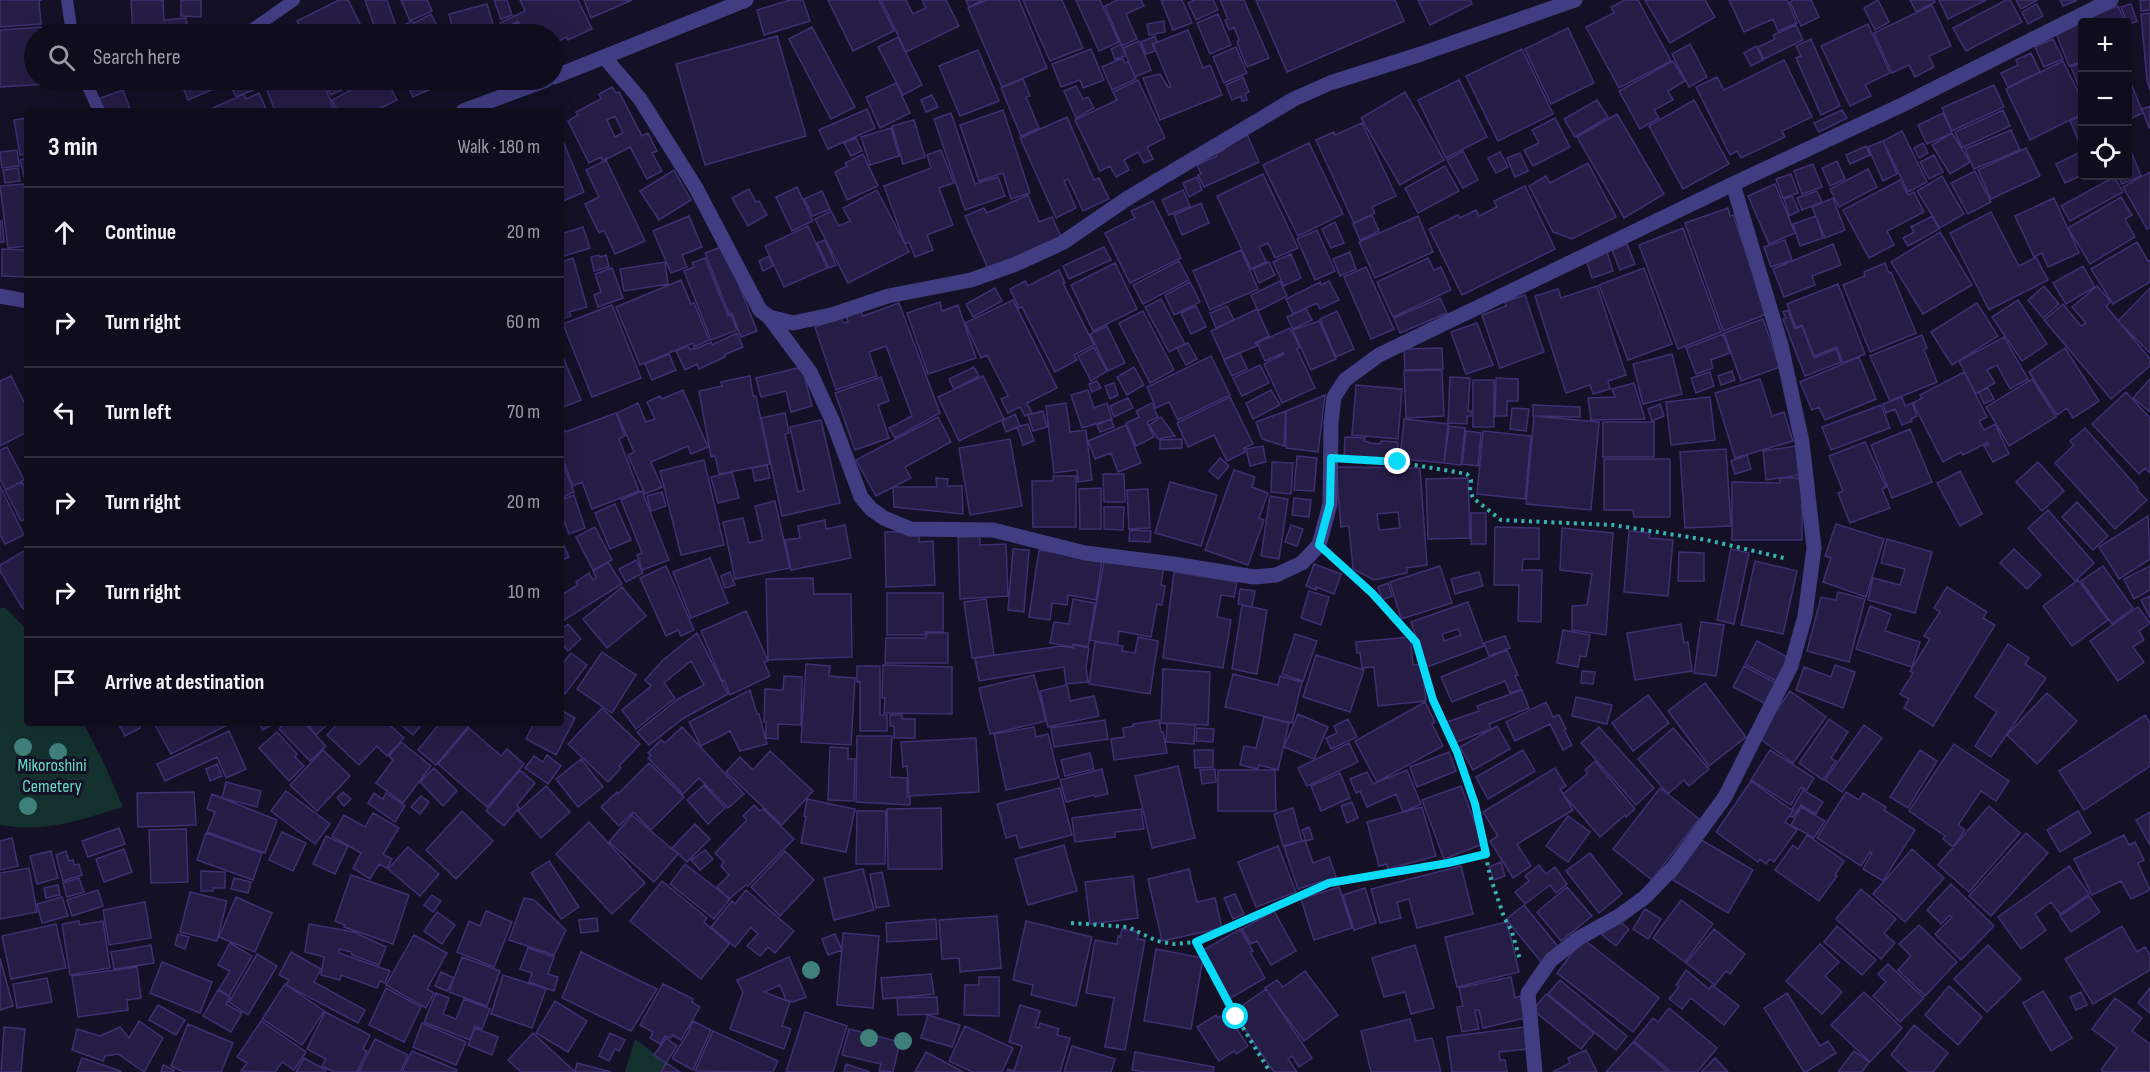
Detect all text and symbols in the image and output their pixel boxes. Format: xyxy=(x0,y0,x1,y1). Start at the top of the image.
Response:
map controls xyxy=(2078,18,2132,180)
button: + xyxy=(2078,18,2132,72)
search box xyxy=(24,24,564,90)
icon: search xyxy=(45,41,78,74)
text: Search here xyxy=(93,44,180,71)
button: − xyxy=(2078,72,2132,126)
button: locate xyxy=(2078,126,2132,180)
text: 3 min xyxy=(48,132,98,163)
text: Walk · 180 m xyxy=(457,135,540,159)
icon: ahead xyxy=(48,216,81,249)
text: Continue xyxy=(105,219,176,246)
text: 20 m xyxy=(507,220,540,244)
icon: right xyxy=(48,306,81,339)
text: Turn right xyxy=(105,309,181,336)
text: 60 m xyxy=(506,310,540,334)
icon: left xyxy=(48,396,81,429)
text: Turn left xyxy=(105,399,171,426)
text: 70 m xyxy=(507,400,540,424)
route end xyxy=(1384,448,1410,474)
icon: right xyxy=(48,486,81,519)
text: Turn right xyxy=(105,489,181,516)
text: 20 m xyxy=(507,490,540,514)
icon: right xyxy=(48,576,81,609)
text: Turn right xyxy=(105,579,181,606)
text: 10 m xyxy=(508,580,540,604)
icon: arrive xyxy=(48,666,81,699)
text: Arrive at destination xyxy=(105,669,264,696)
park label: Mikoroshini Cemetery xyxy=(17,755,87,797)
route start xyxy=(1222,1003,1248,1029)

